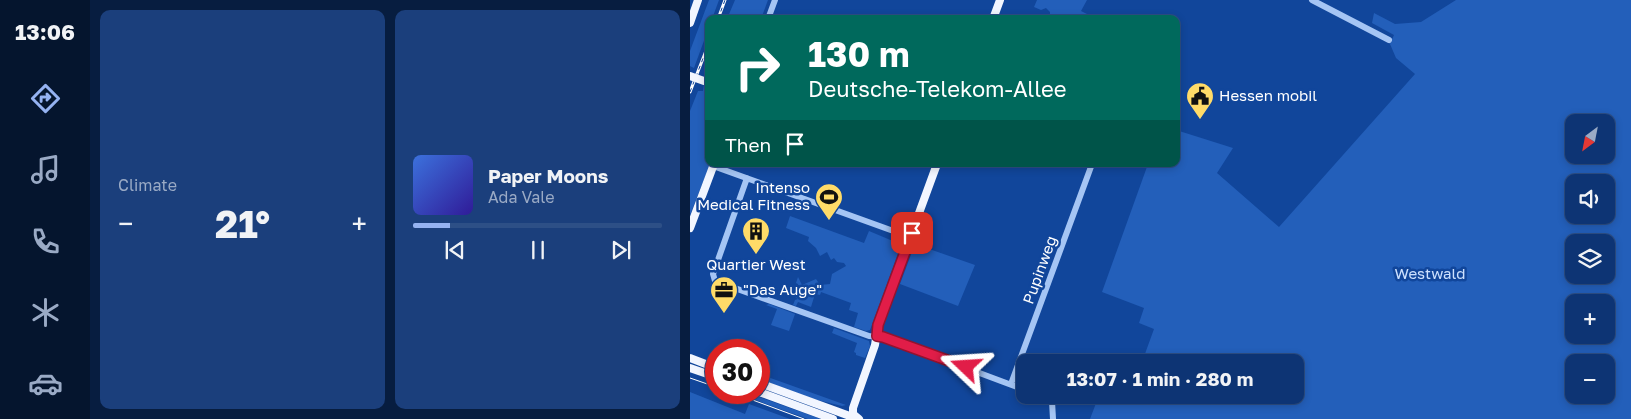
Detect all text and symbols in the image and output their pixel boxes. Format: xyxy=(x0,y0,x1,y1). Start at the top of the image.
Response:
text: 13:06 xyxy=(15,18,75,45)
text: 130 m xyxy=(808,33,910,75)
icon: right xyxy=(725,35,790,100)
text: Deutsche-Telekom-Allee xyxy=(808,75,1067,102)
icon: directions xyxy=(28,81,63,116)
public building icon: Hessen mobil xyxy=(1185,81,1215,120)
place label: Hessen mobil xyxy=(1219,86,1317,104)
north arrow xyxy=(1565,114,1615,164)
map controls xyxy=(1565,114,1615,404)
icon: arrive xyxy=(781,130,809,158)
text: Then xyxy=(725,133,771,156)
icon: music xyxy=(28,152,63,187)
text: Paper Moons xyxy=(488,164,608,187)
button: sound xyxy=(1565,174,1615,224)
text: Climate xyxy=(118,175,177,195)
place label: Intenso Medical Fitness xyxy=(697,178,810,213)
sports icon: Intenso Medical Fitness xyxy=(814,182,844,221)
text: Ada Vale xyxy=(488,187,554,207)
text: 21° xyxy=(215,201,270,246)
text: − xyxy=(118,207,133,240)
text: + xyxy=(352,207,367,240)
pin xyxy=(891,212,933,254)
building icon: Quartier West xyxy=(741,216,771,255)
icon: arrive xyxy=(898,219,926,247)
icon: phone xyxy=(28,224,63,259)
street label: Pupinweg xyxy=(1018,233,1060,306)
button: layers xyxy=(1565,234,1615,284)
icon: previous xyxy=(441,236,469,264)
icon: pause xyxy=(524,236,552,264)
icon: next xyxy=(607,236,635,264)
place label: Quartier West xyxy=(706,255,806,273)
park label: Westwald xyxy=(1395,264,1465,282)
office icon: "Das Auge" xyxy=(709,275,739,314)
place label: "Das Auge" xyxy=(743,280,822,298)
button: + xyxy=(1565,294,1615,344)
icon: climate xyxy=(28,295,63,330)
speed limit sign: 30 xyxy=(705,339,770,404)
position arrow xyxy=(939,340,991,392)
button: − xyxy=(1565,354,1615,404)
icon: car xyxy=(28,366,63,401)
text: 13:07 · 1 min · 280 m xyxy=(1067,367,1253,390)

